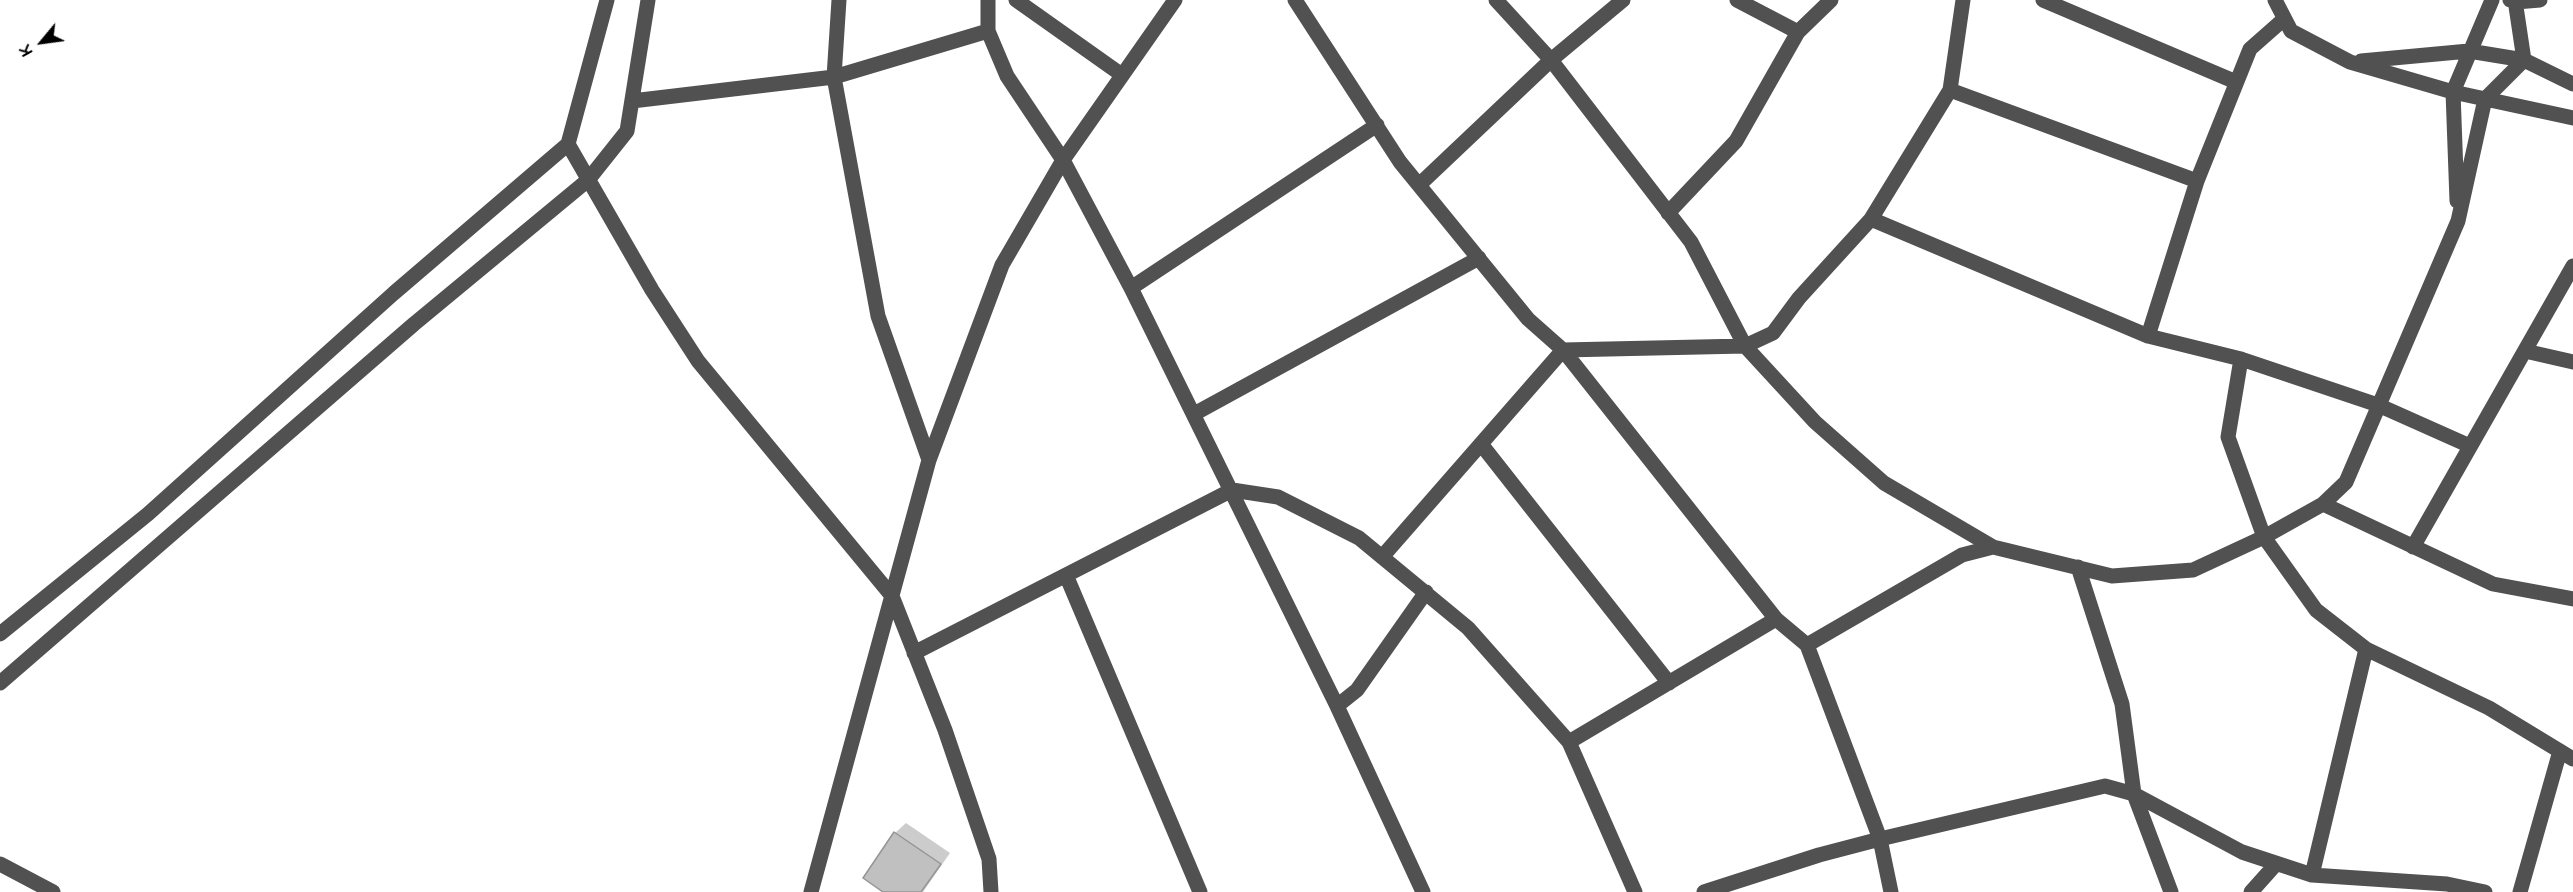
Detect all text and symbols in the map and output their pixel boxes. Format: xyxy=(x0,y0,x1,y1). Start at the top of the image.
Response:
north arrow xyxy=(12,12,72,72)
text: K xyxy=(15,41,38,60)

